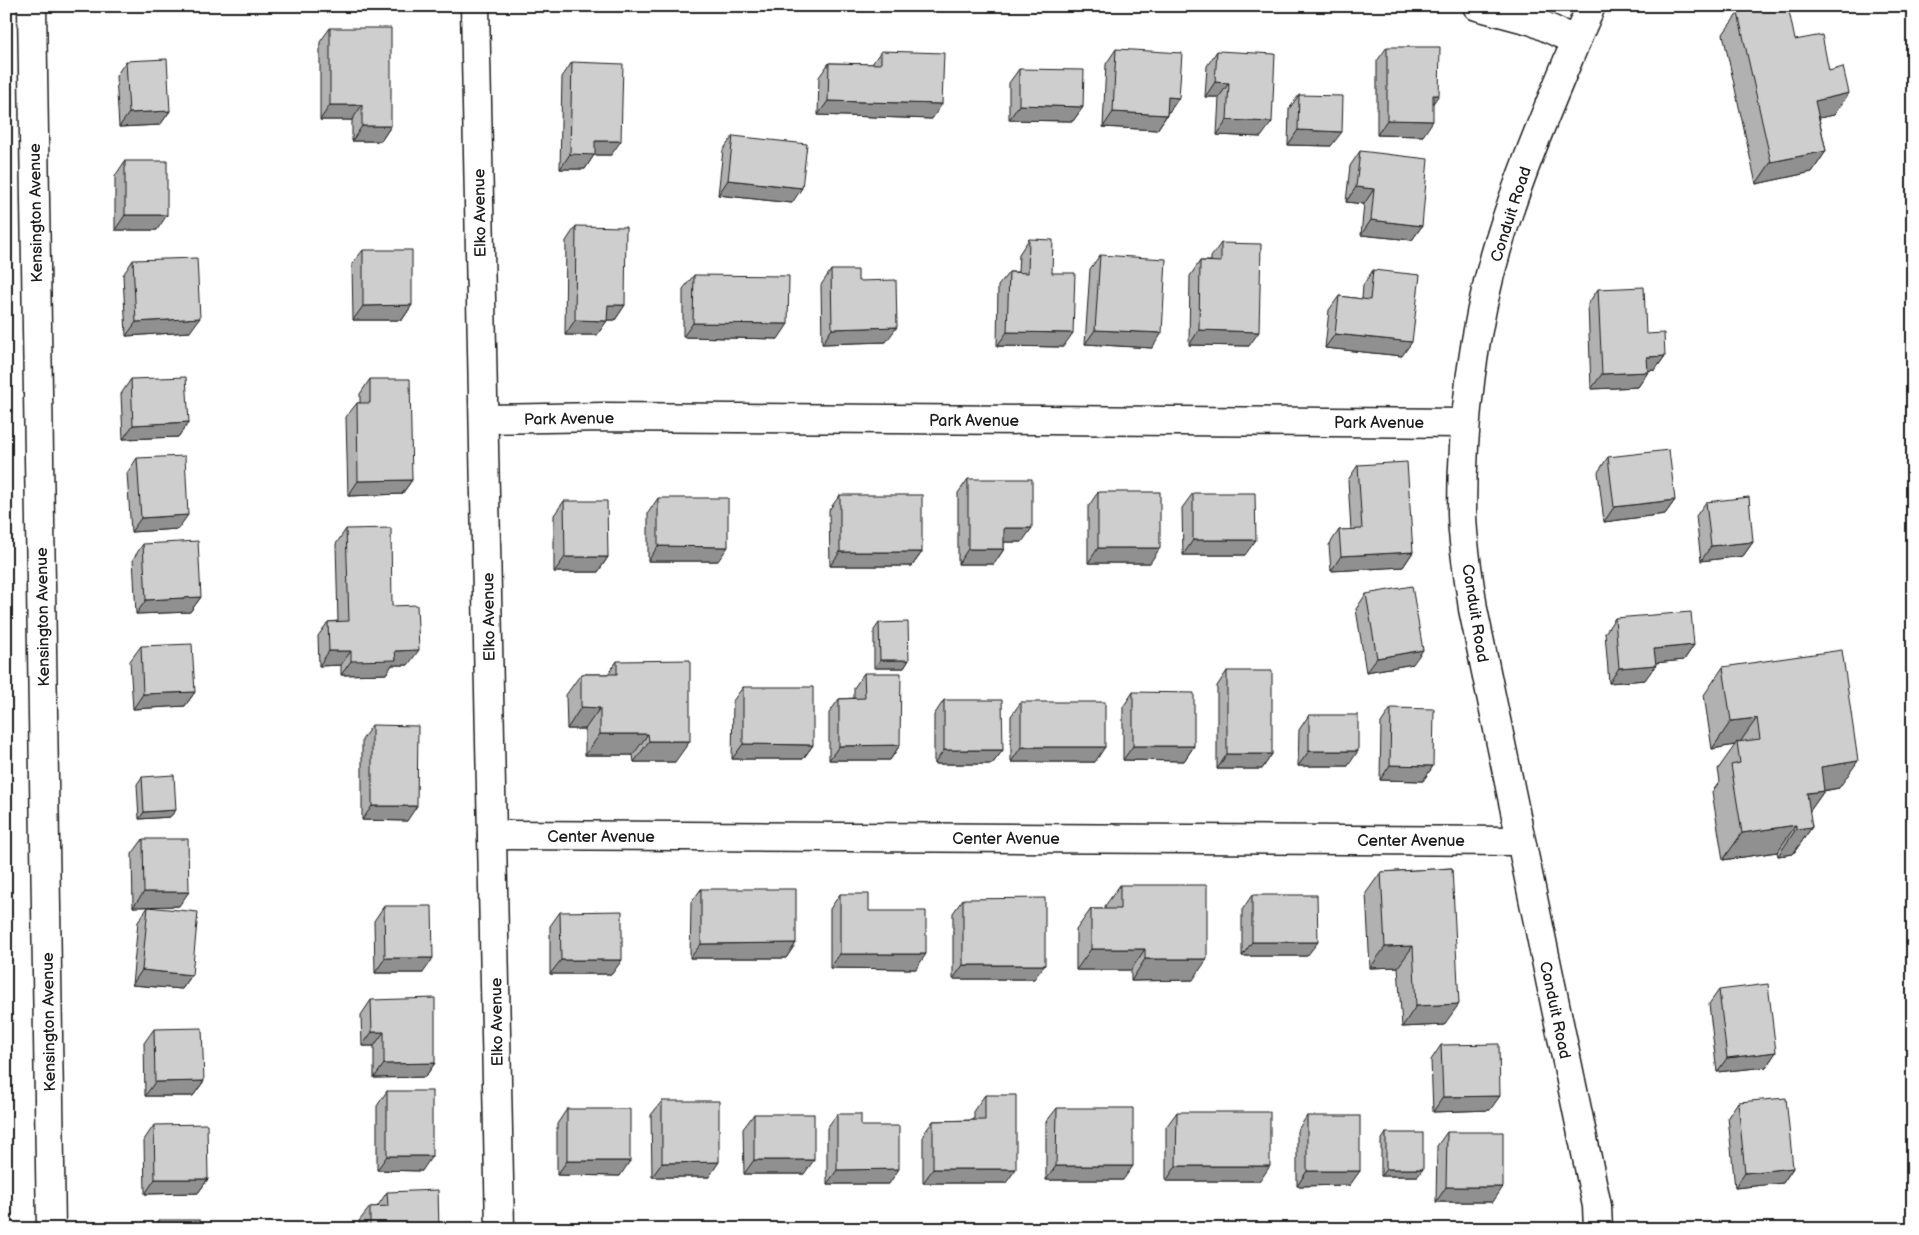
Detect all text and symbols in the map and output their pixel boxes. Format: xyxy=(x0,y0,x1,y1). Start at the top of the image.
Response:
street label: Kensington Avenue xyxy=(26,143,47,283)
street label: Conduit Road xyxy=(1487,164,1536,265)
street label: Elko Avenue xyxy=(470,168,491,258)
street label: Park Avenue xyxy=(524,409,615,430)
street label: Park Avenue xyxy=(929,412,1020,431)
street label: Park Avenue xyxy=(1334,414,1425,433)
street label: Kensington Avenue xyxy=(33,547,54,687)
street label: Conduit Road xyxy=(1457,563,1492,664)
street label: Elko Avenue xyxy=(479,572,500,662)
street label: Center Avenue xyxy=(547,828,655,847)
street label: Center Avenue xyxy=(952,830,1060,849)
street label: Center Avenue xyxy=(1357,832,1465,851)
street label: Kensington Avenue xyxy=(39,952,60,1092)
street label: Conduit Road xyxy=(1535,960,1574,1061)
street label: Elko Avenue xyxy=(487,977,508,1067)

